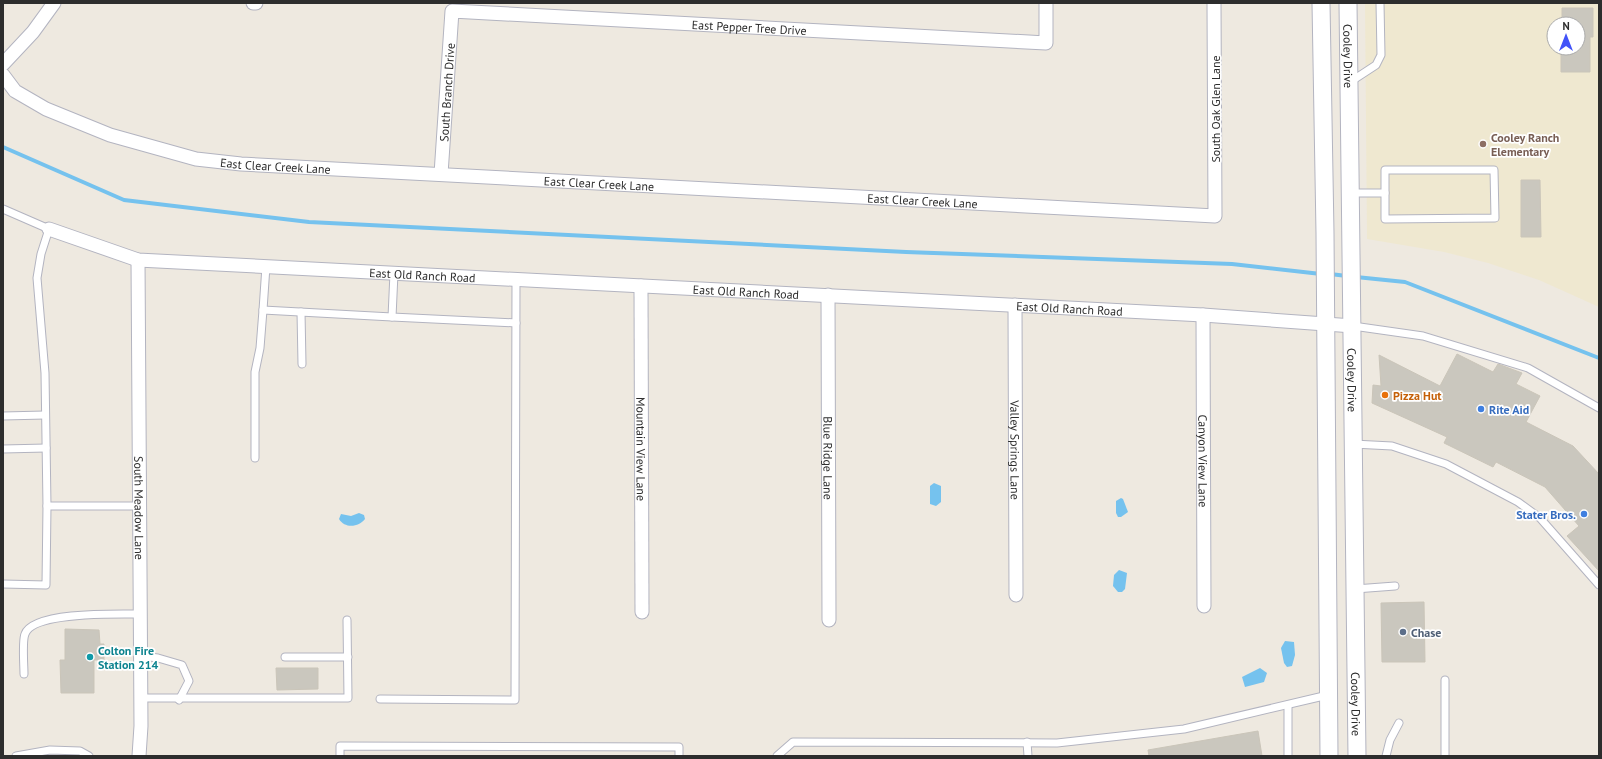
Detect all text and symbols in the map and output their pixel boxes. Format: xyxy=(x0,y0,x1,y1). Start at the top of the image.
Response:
street label: East Pepper Tree Drive xyxy=(691,16,807,38)
north arrow xyxy=(1546,16,1586,56)
text: N xyxy=(1562,19,1570,33)
street label: Cooley Drive xyxy=(1341,24,1357,88)
street label: South Branch Drive xyxy=(436,42,457,142)
street label: South Oak Glen Lane xyxy=(1208,55,1223,163)
place label: Cooley Ranch Elementary xyxy=(1491,130,1559,159)
marker: Cooley Ranch Elementary xyxy=(1478,139,1488,149)
street label: East Clear Creek Lane xyxy=(220,154,331,176)
street label: East Clear Creek Lane xyxy=(543,173,655,194)
street label: East Clear Creek Lane xyxy=(867,190,978,211)
street label: East Old Ranch Road xyxy=(369,264,476,285)
street label: East Old Ranch Road xyxy=(692,281,799,302)
street label: East Old Ranch Road xyxy=(1016,298,1123,318)
street label: Cooley Drive xyxy=(1345,348,1360,412)
place label: Pizza Hut xyxy=(1393,388,1442,403)
marker: Pizza Hut xyxy=(1380,390,1390,400)
street label: Mountain View Lane xyxy=(634,397,649,501)
street label: Valley Springs Lane xyxy=(1008,399,1023,500)
place label: Rite Aid xyxy=(1489,402,1529,417)
marker: Rite Aid xyxy=(1476,404,1486,414)
street label: Canyon View Lane xyxy=(1196,415,1211,507)
street label: Blue Ridge Lane xyxy=(821,416,836,500)
street label: South Meadow Lane xyxy=(132,456,147,560)
place label: Stater Bros. xyxy=(1516,507,1576,522)
marker: Stater Bros. xyxy=(1579,509,1589,519)
place label: Chase xyxy=(1411,625,1441,640)
marker: Chase xyxy=(1398,627,1408,637)
place label: Colton Fire Station 214 xyxy=(98,643,159,672)
marker: Colton Fire Station 214 xyxy=(85,652,95,662)
street label: Cooley Drive xyxy=(1348,672,1364,736)

